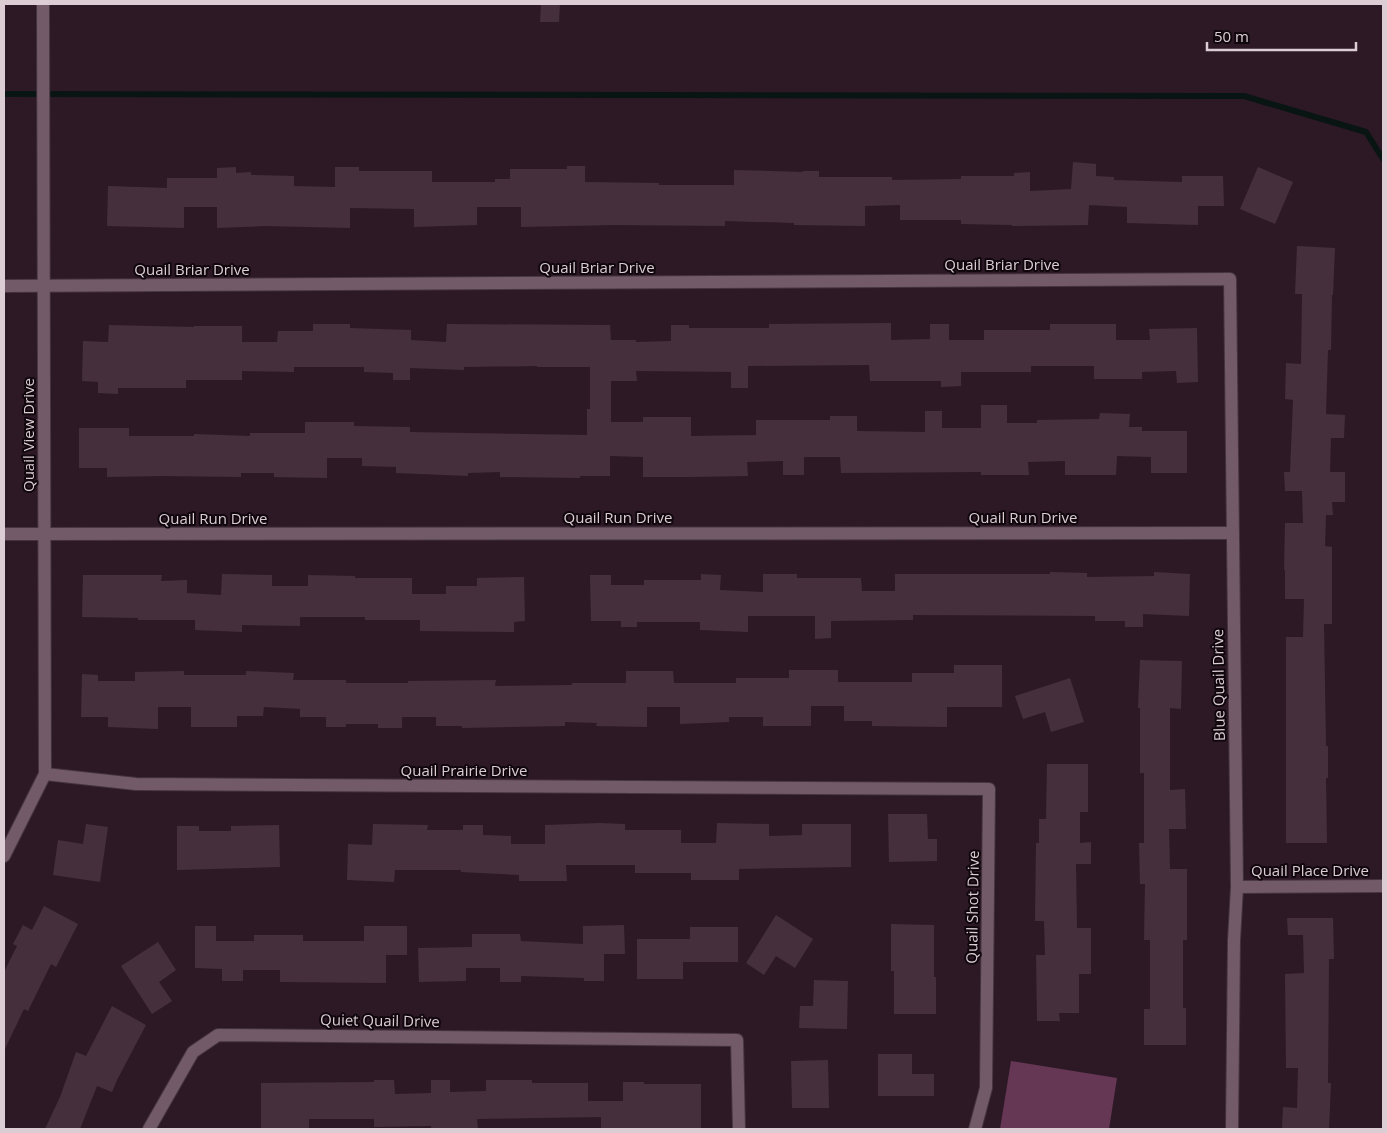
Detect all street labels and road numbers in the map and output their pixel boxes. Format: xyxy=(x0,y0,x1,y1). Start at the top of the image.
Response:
street label: Quail Briar Drive xyxy=(944,254,1060,274)
street label: Quail Briar Drive xyxy=(539,257,655,277)
street label: Quail Briar Drive xyxy=(134,259,250,279)
street label: Quail View Drive xyxy=(18,378,38,492)
street label: Quail Run Drive xyxy=(564,507,672,527)
street label: Quail Run Drive xyxy=(969,507,1077,527)
street label: Quail Run Drive xyxy=(159,508,267,528)
street label: Blue Quail Drive xyxy=(1207,629,1229,741)
street label: Quail Prairie Drive xyxy=(401,760,527,780)
street label: Quail Shot Drive xyxy=(961,850,983,964)
street label: Quail Place Drive xyxy=(1251,860,1369,880)
street label: Quiet Quail Drive xyxy=(320,1009,440,1031)

